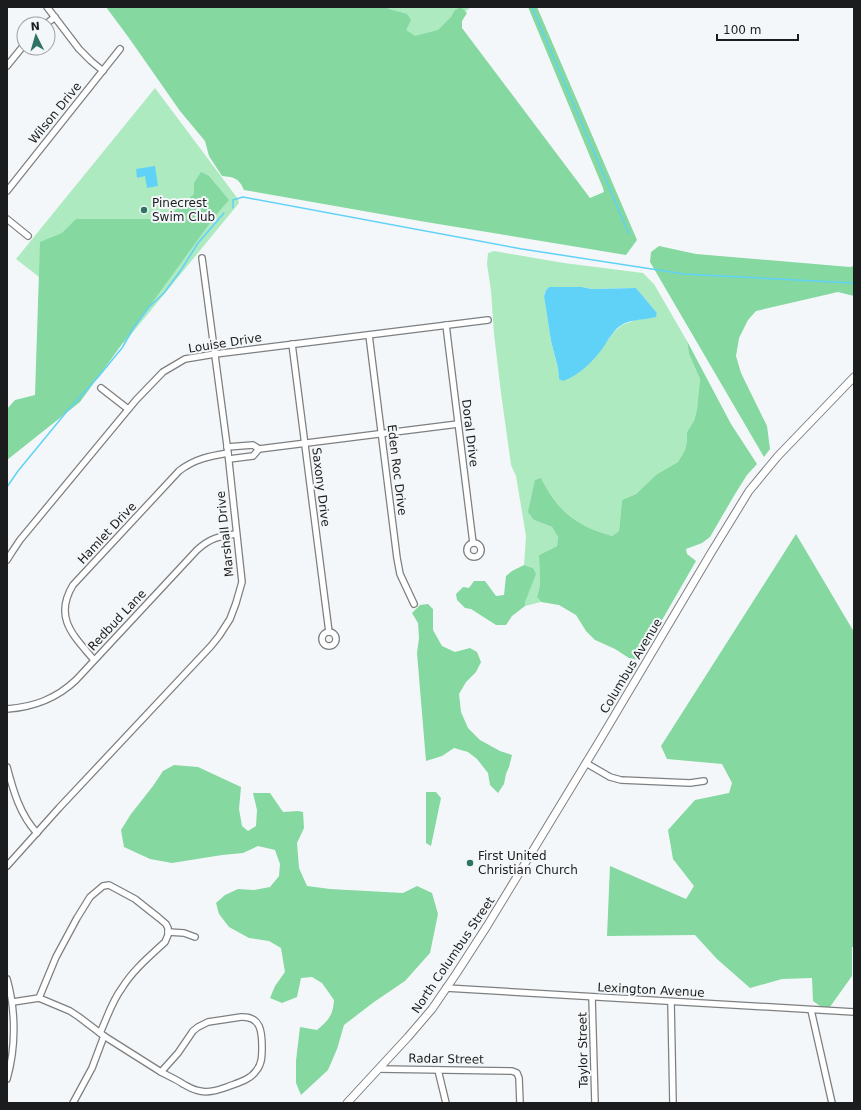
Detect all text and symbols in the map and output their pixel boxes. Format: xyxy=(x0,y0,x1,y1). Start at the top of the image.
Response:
north arrow xyxy=(16,16,56,56)
scale bar xyxy=(717,16,798,42)
text: N xyxy=(30,20,40,33)
text: 100 m xyxy=(723,23,761,37)
street label: Wilson Drive xyxy=(26,79,84,147)
place label: Pinecrest Swim Club xyxy=(152,196,215,224)
marker: Pinecrest Swim Club xyxy=(139,205,149,215)
street label: Louise Drive xyxy=(187,330,263,356)
street label: Doral Drive xyxy=(459,398,481,468)
street label: Eden Roc Drive xyxy=(384,424,410,516)
street label: Saxony Drive xyxy=(309,447,333,527)
street label: Marshall Drive xyxy=(214,490,236,578)
street label: Hamlet Drive xyxy=(75,499,139,567)
street label: Redbud Lane xyxy=(85,587,149,653)
street label: Columbus Avenue xyxy=(597,616,665,716)
place label: First United Christian Church xyxy=(478,849,578,877)
marker: First United Christian Church xyxy=(465,858,475,868)
street label: North Columbus Street xyxy=(409,894,497,1016)
street label: Lexington Avenue xyxy=(597,980,705,1000)
street label: Taylor Street xyxy=(575,1012,591,1089)
street label: Radar Street xyxy=(408,1051,484,1067)

